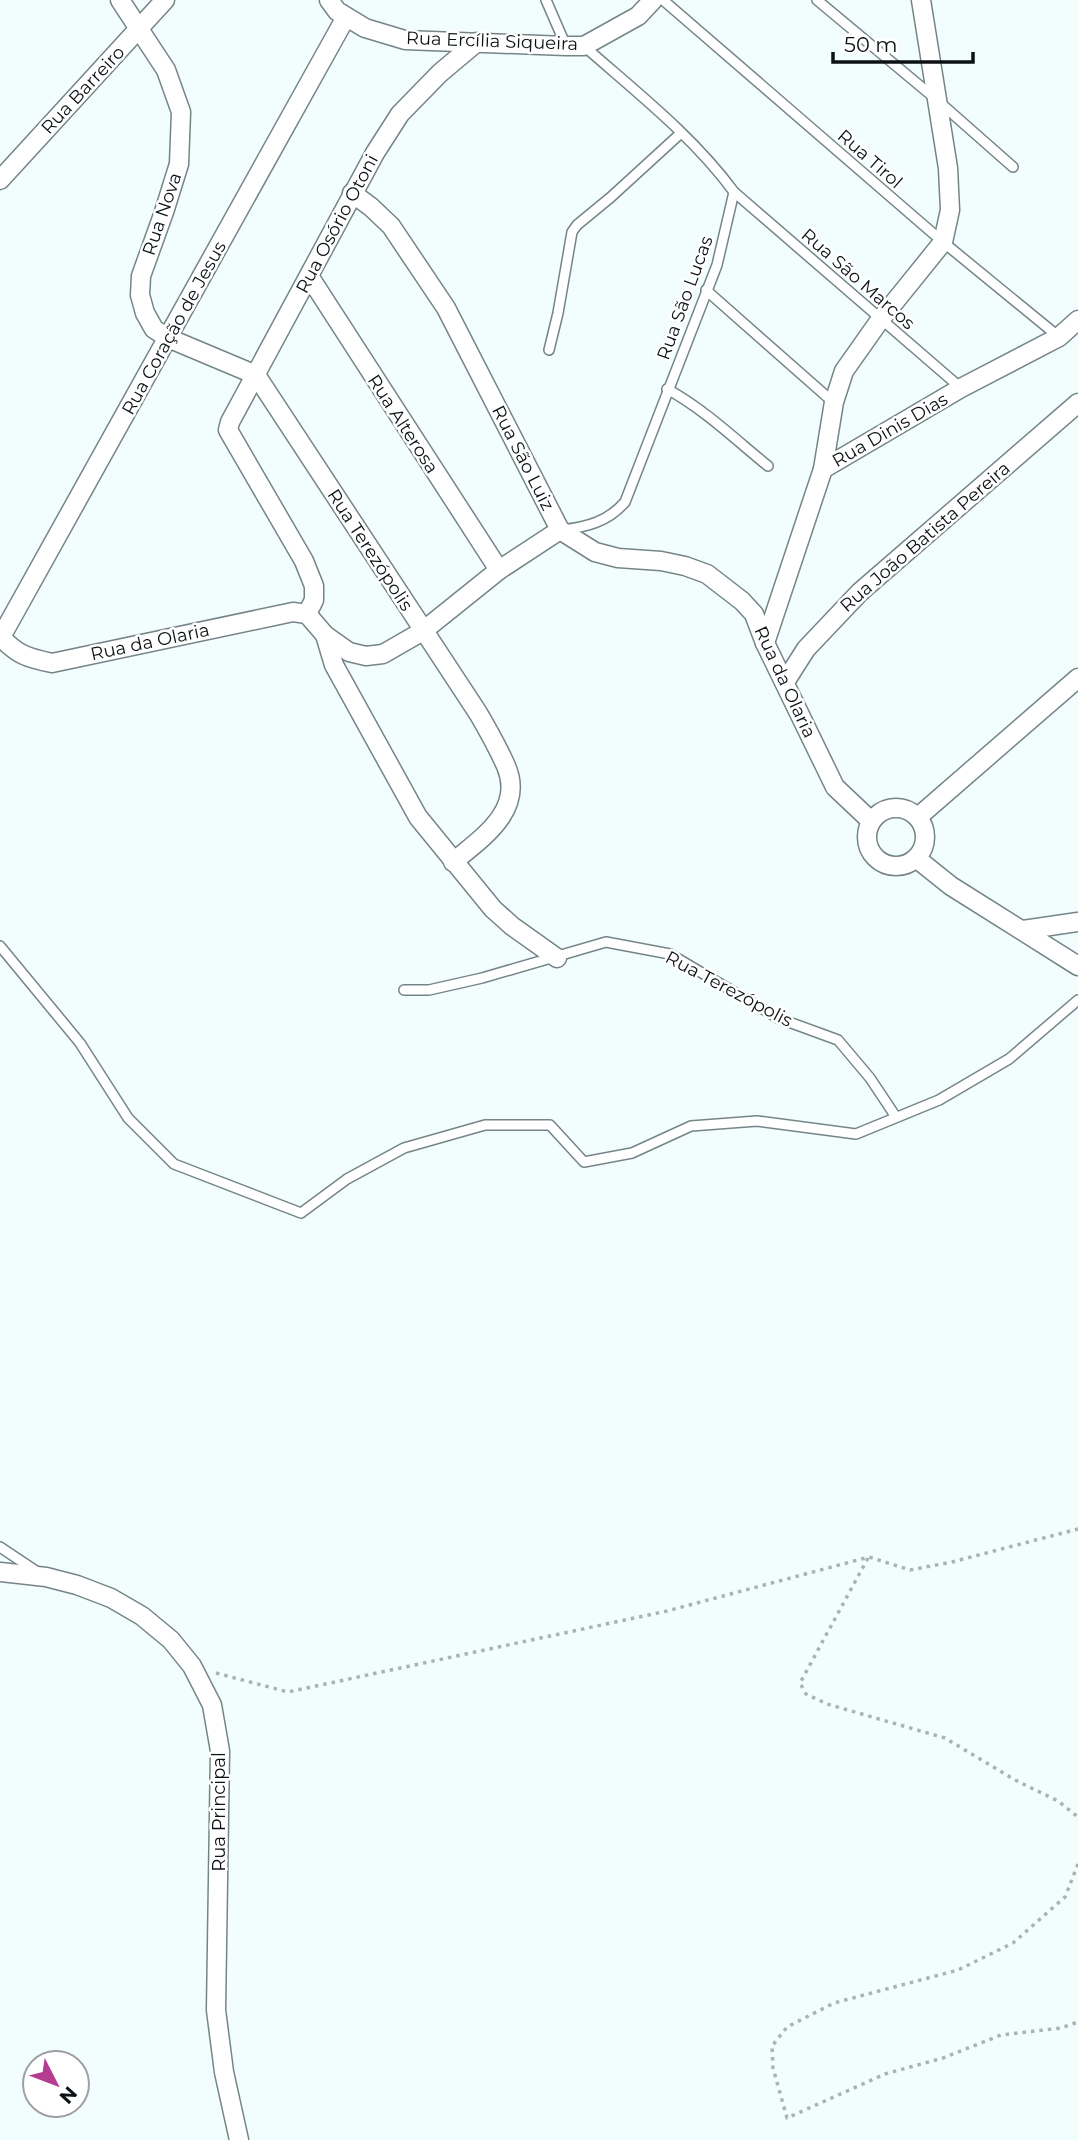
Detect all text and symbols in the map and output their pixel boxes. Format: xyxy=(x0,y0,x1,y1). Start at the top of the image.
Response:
scale bar xyxy=(833,21,973,65)
street label: Rua Ercília Siqueira xyxy=(405,27,579,55)
text: 50 m xyxy=(844,32,898,57)
street label: Rua Barreiro xyxy=(37,41,129,139)
street label: Rua Tirol xyxy=(833,125,907,193)
street label: Rua Osório Otoni xyxy=(291,151,383,297)
street label: Rua Nova xyxy=(138,170,186,258)
street label: Rua São Marcos xyxy=(797,224,919,334)
street label: Rua São Lucas xyxy=(652,233,718,363)
street label: Rua Coração de Jesus xyxy=(117,237,231,419)
street label: Rua Alterosa xyxy=(363,370,443,478)
street label: Rua Dinis Dias xyxy=(828,388,952,472)
street label: Rua São Luiz xyxy=(487,402,559,514)
street label: Rua João Batista Pereira xyxy=(835,457,1015,617)
street label: Rua Terezópolis xyxy=(322,485,418,615)
street label: Rua da Olaria xyxy=(88,619,212,665)
street label: Rua da Olaria xyxy=(749,622,821,742)
street label: Rua Terezópolis xyxy=(662,946,796,1032)
street label: Rua Principal xyxy=(208,1752,230,1872)
north arrow xyxy=(21,2049,91,2119)
text: N xyxy=(55,2082,82,2108)

